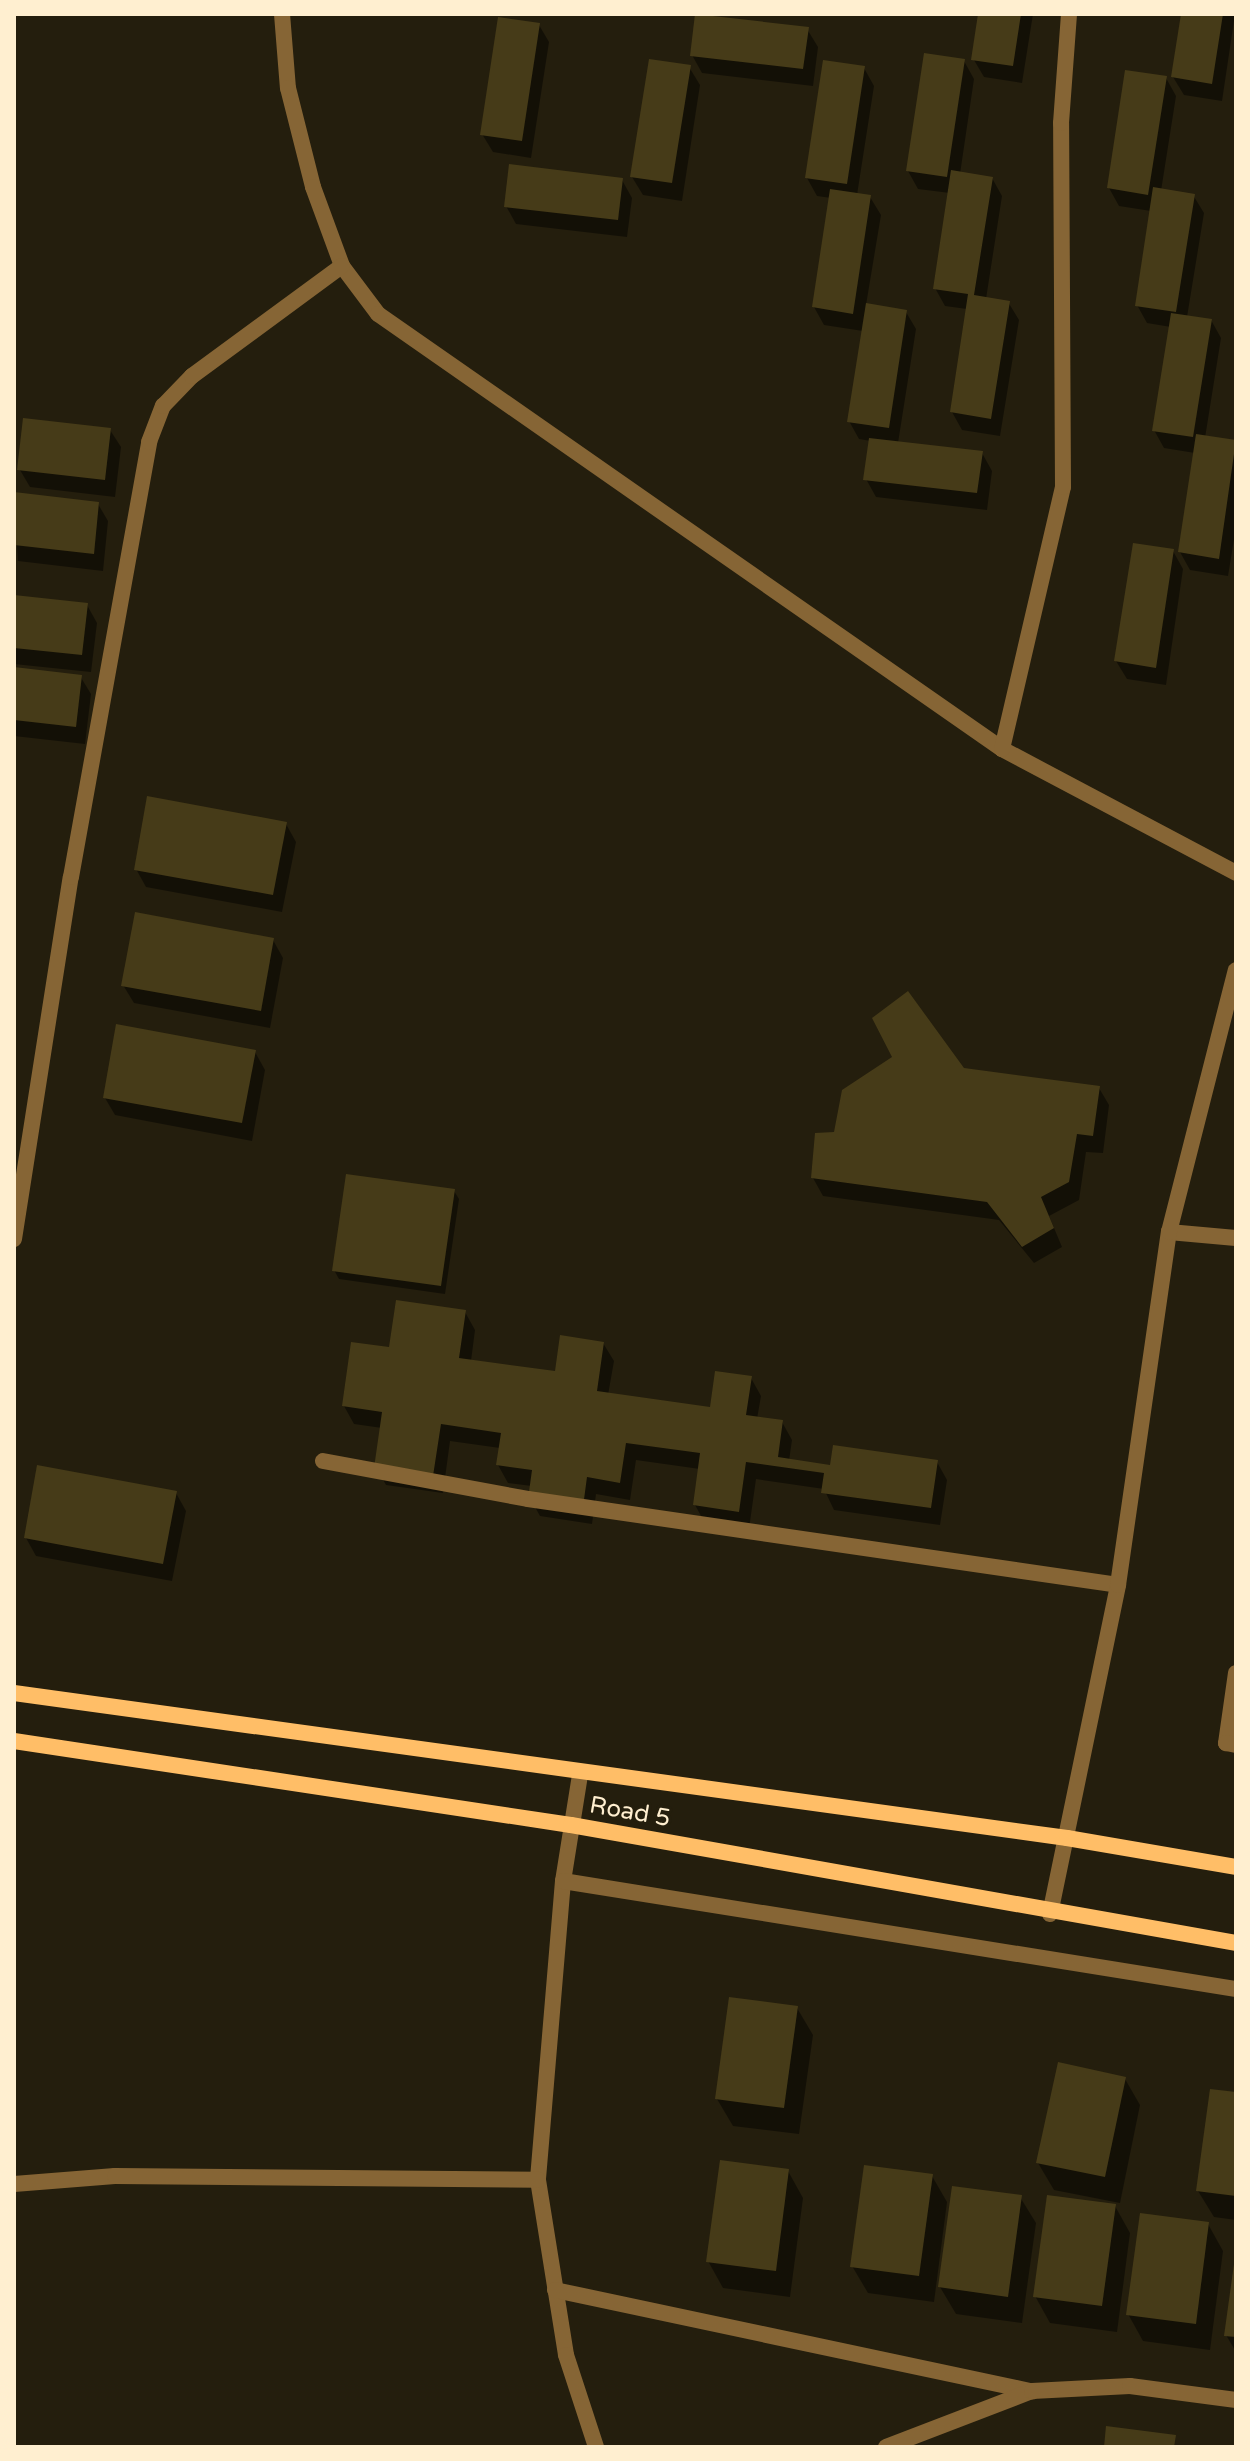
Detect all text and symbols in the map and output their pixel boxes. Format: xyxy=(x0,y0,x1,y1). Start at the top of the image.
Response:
street label: Road 5 xyxy=(587,1791,673,1833)

